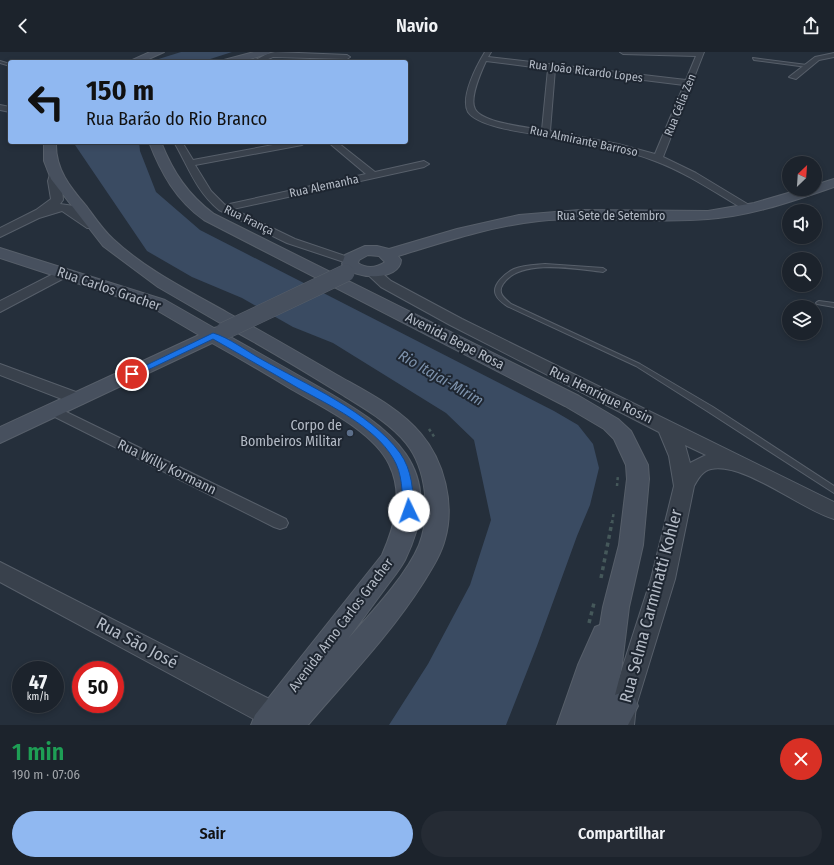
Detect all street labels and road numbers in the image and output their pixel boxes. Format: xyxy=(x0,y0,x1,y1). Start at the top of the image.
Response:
street label: Rua João Ricardo Lopes xyxy=(528,57,644,85)
street label: Rua Célia Zen xyxy=(661,72,699,138)
street label: Rua Almirante Barroso xyxy=(529,123,639,159)
street label: Rua Alemanha xyxy=(288,172,360,200)
street label: Rua França xyxy=(222,202,276,238)
street label: Rua Sete de Setembro xyxy=(557,209,665,223)
street label: Rua Carlos Gracher xyxy=(55,263,163,315)
street label: Avenida Bepe Rosa xyxy=(403,309,507,373)
street label: Rua Henrique Rosin xyxy=(546,363,656,427)
street label: Rua Willy Kormann xyxy=(115,436,219,498)
street label: Rua Selma Carminatti Kohler xyxy=(615,507,687,705)
street label: Avenida Arno Carlos Gracher xyxy=(285,555,397,695)
street label: Rua São José xyxy=(93,613,181,673)

